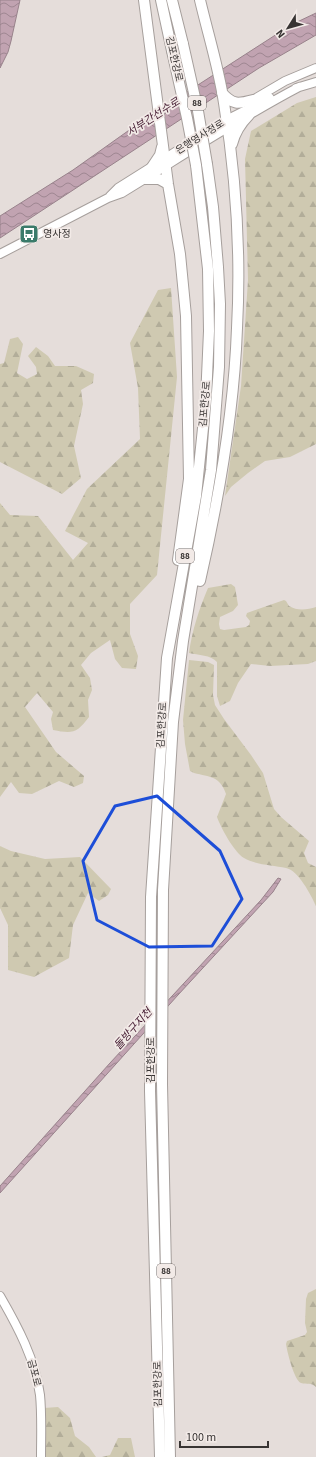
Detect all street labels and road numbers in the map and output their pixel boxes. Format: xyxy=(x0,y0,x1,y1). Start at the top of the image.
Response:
street label: 김포한강로 xyxy=(162,35,186,83)
road number: 88 xyxy=(188,96,206,110)
street label: 은행영사정로 xyxy=(173,116,227,158)
street label: 김포한강로 xyxy=(196,380,214,428)
road number: 88 xyxy=(176,549,194,563)
street label: 김포한강로 xyxy=(154,702,170,748)
street label: 김포한강로 xyxy=(144,1037,158,1083)
road number: 88 xyxy=(157,1264,175,1278)
street label: 금포로 xyxy=(24,1358,44,1388)
street label: 김포한강로 xyxy=(151,1361,165,1407)

